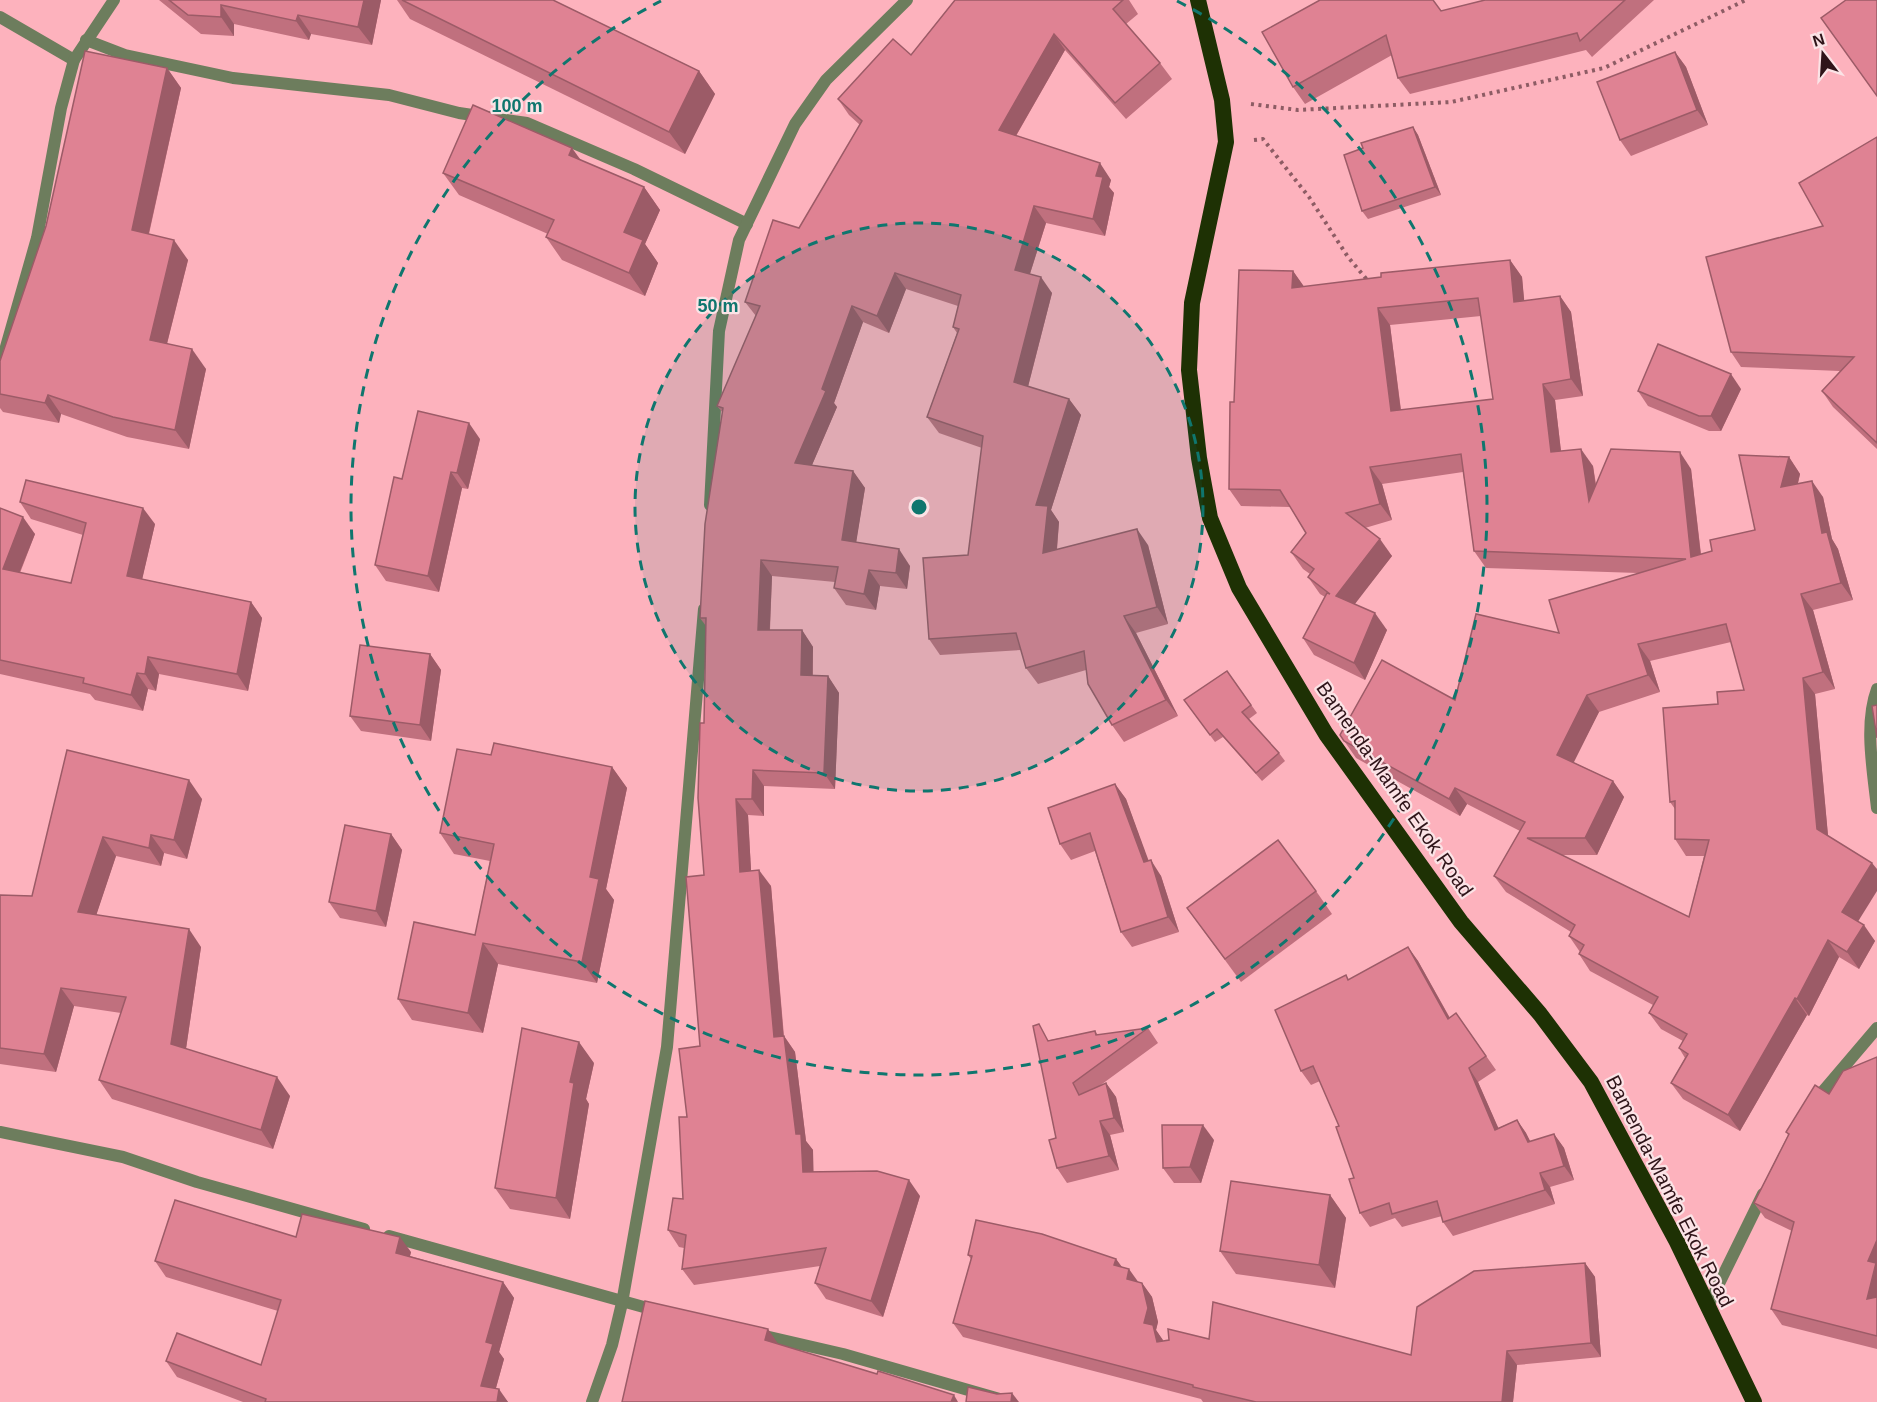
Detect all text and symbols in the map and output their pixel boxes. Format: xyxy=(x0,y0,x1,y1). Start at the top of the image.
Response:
north arrow xyxy=(1793,24,1853,84)
text: N xyxy=(1811,30,1827,50)
text: 100 m xyxy=(491,96,543,116)
text: 50 m xyxy=(697,296,739,316)
centre of rings xyxy=(909,497,929,517)
street label: Bamenda-Mamfe Ekok Road xyxy=(1312,678,1478,900)
street label: Bamenda-Mamfe Ekok Road xyxy=(1602,1072,1738,1310)

